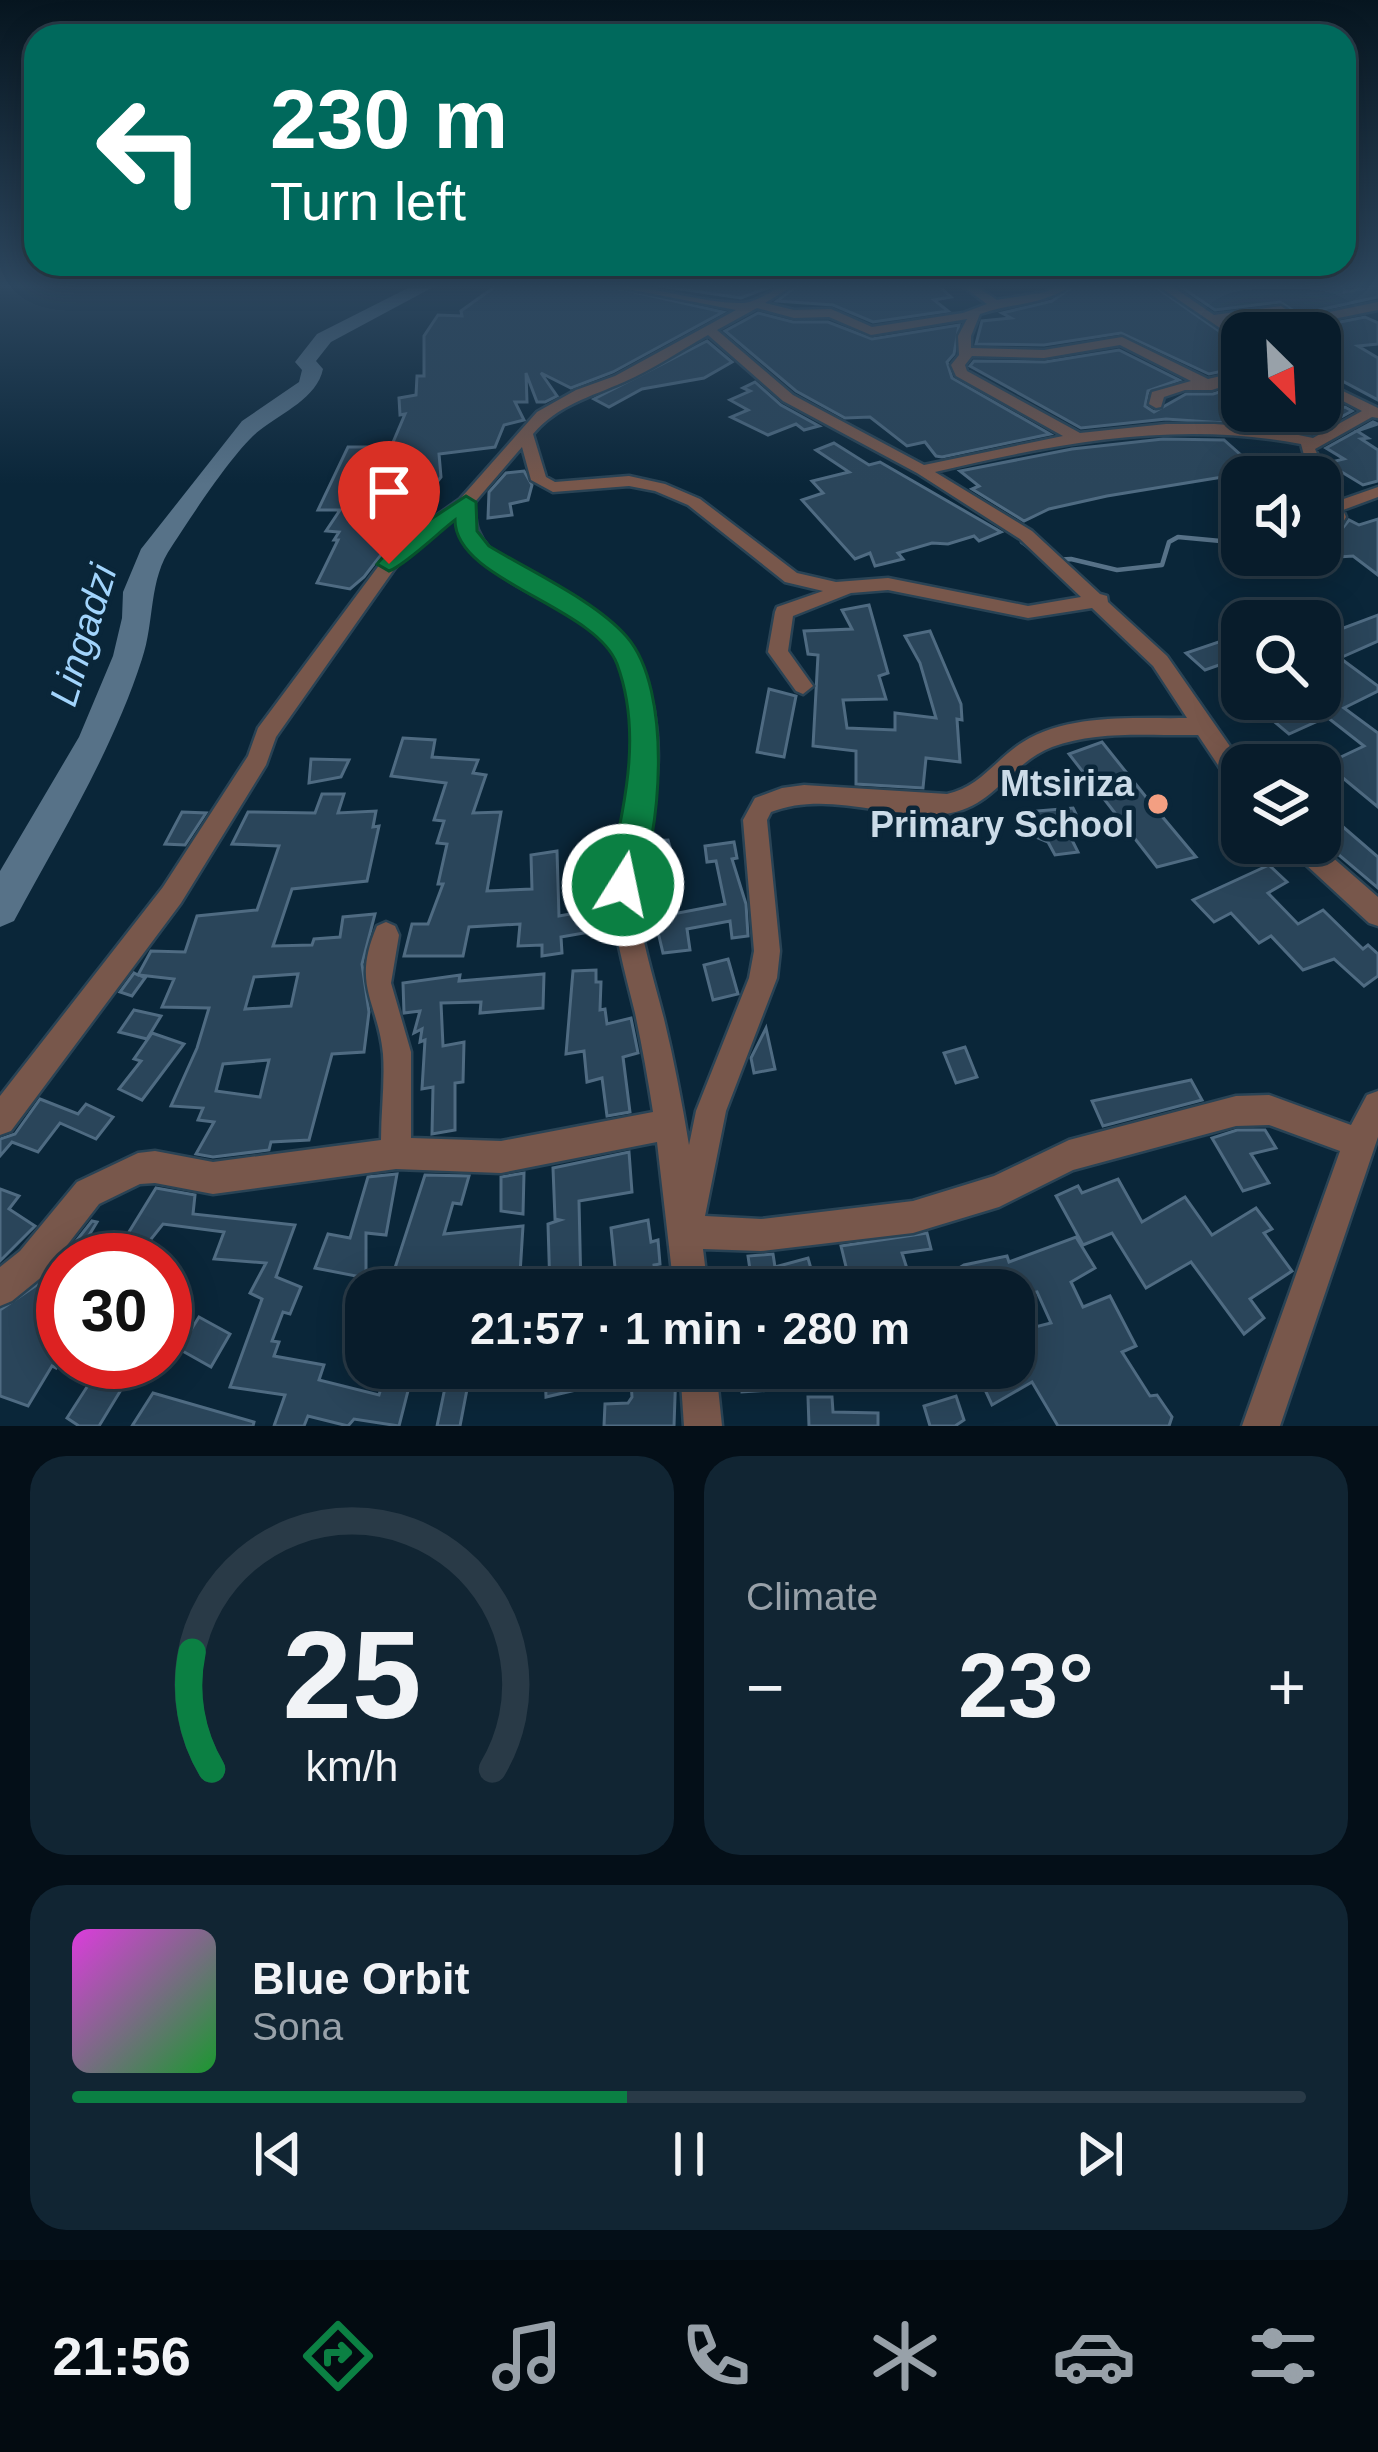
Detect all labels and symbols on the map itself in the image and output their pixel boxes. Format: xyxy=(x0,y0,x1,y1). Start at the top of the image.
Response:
north arrow xyxy=(1221,312,1341,432)
pin xyxy=(338,441,440,564)
water label: Lingadzi xyxy=(41,558,125,711)
place label: Mtsiriza Primary School xyxy=(870,763,1135,845)
marker: Mtsiriza Primary School xyxy=(1145,791,1171,817)
position arrow xyxy=(560,822,686,948)
speed limit sign: 30 xyxy=(36,1233,192,1389)

